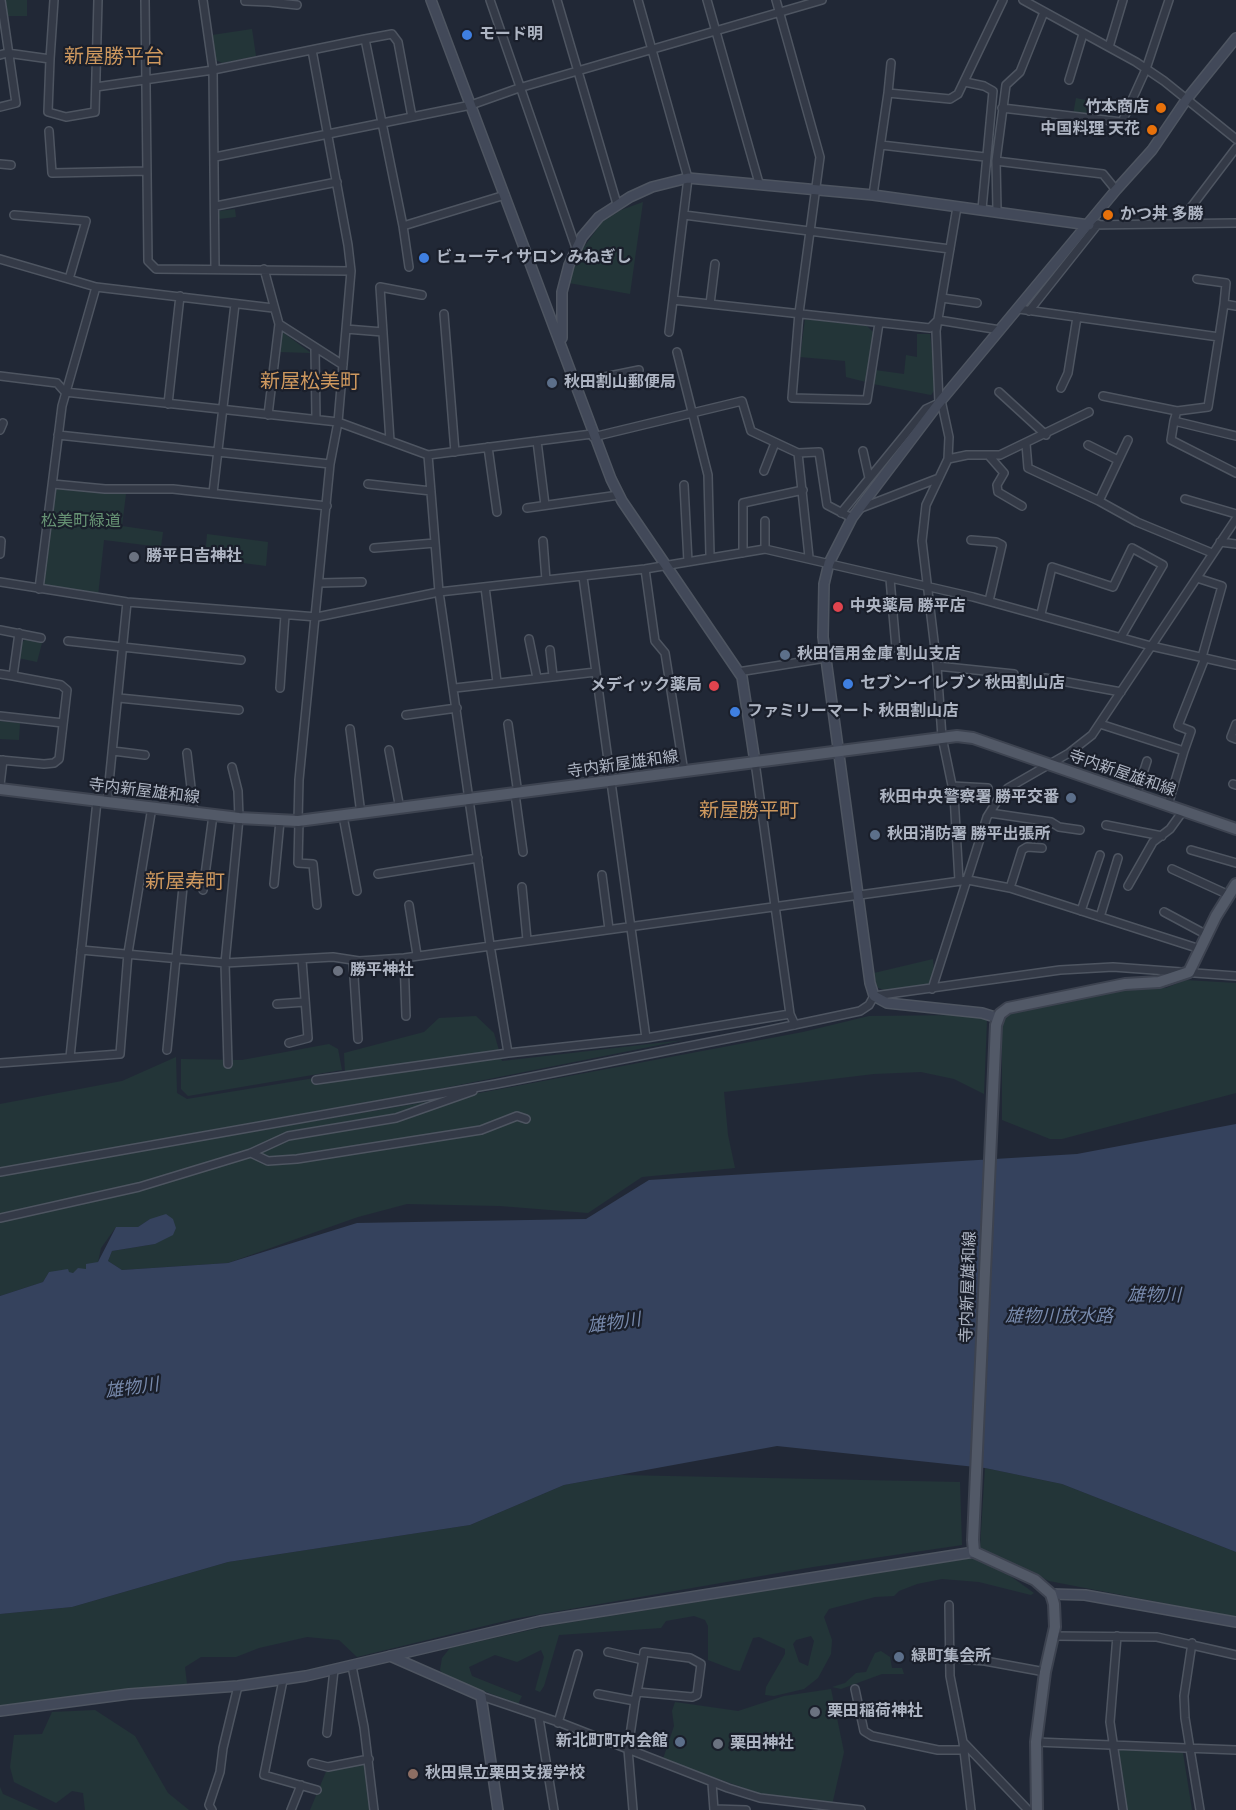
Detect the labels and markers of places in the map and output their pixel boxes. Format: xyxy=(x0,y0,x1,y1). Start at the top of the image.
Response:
place label: モード明 xyxy=(479,25,543,45)
marker: モード明 xyxy=(460,28,474,42)
place label: 竹本商店 xyxy=(1085,98,1149,118)
marker: 竹本商店 xyxy=(1154,101,1168,115)
place label: 中国料理 天花 xyxy=(1041,120,1140,140)
marker: 中国料理 天花 xyxy=(1145,123,1159,137)
place label: かつ丼 多勝 xyxy=(1120,205,1203,225)
marker: かつ丼 多勝 xyxy=(1101,208,1115,222)
place label: ビューティサロン みねぎし xyxy=(436,248,631,268)
marker: ビューティサロン みねぎし xyxy=(417,251,431,265)
place label: 秋田割山郵便局 xyxy=(564,373,676,393)
marker: 秋田割山郵便局 xyxy=(545,376,559,390)
place label: 勝平日吉神社 xyxy=(146,547,242,567)
marker: 勝平日吉神社 xyxy=(127,550,141,564)
place label: 中央薬局 勝平店 xyxy=(850,597,965,617)
marker: 中央薬局 勝平店 xyxy=(831,600,845,614)
place label: 秋田信用金庫 割山支店 xyxy=(797,645,960,665)
marker: 秋田信用金庫 割山支店 xyxy=(778,648,792,662)
place label: セブン-イレブン 秋田割山店 xyxy=(860,674,1065,694)
place label: メディック薬局 xyxy=(590,676,702,696)
marker: セブン-イレブン 秋田割山店 xyxy=(841,677,855,691)
marker: メディック薬局 xyxy=(707,679,721,693)
place label: ファミリーマート 秋田割山店 xyxy=(747,702,958,722)
marker: ファミリーマート 秋田割山店 xyxy=(728,705,742,719)
place label: 秋田中央警察署 勝平交番 xyxy=(880,788,1059,808)
marker: 秋田中央警察署 勝平交番 xyxy=(1064,791,1078,805)
place label: 秋田消防署 勝平出張所 xyxy=(887,825,1050,845)
marker: 秋田消防署 勝平出張所 xyxy=(868,828,882,842)
place label: 勝平神社 xyxy=(350,961,414,981)
marker: 勝平神社 xyxy=(331,964,345,978)
place label: 緑町集会所 xyxy=(911,1647,991,1667)
marker: 緑町集会所 xyxy=(892,1650,906,1664)
place label: 栗田稲荷神社 xyxy=(827,1702,923,1722)
marker: 栗田稲荷神社 xyxy=(808,1705,822,1719)
place label: 新北町町内会館 xyxy=(556,1732,668,1752)
place label: 栗田神社 xyxy=(730,1734,794,1754)
marker: 新北町町内会館 xyxy=(673,1735,687,1749)
marker: 栗田神社 xyxy=(711,1737,725,1751)
place label: 秋田県立栗田支援学校 xyxy=(425,1764,585,1784)
marker: 秋田県立栗田支援学校 xyxy=(406,1767,420,1781)

